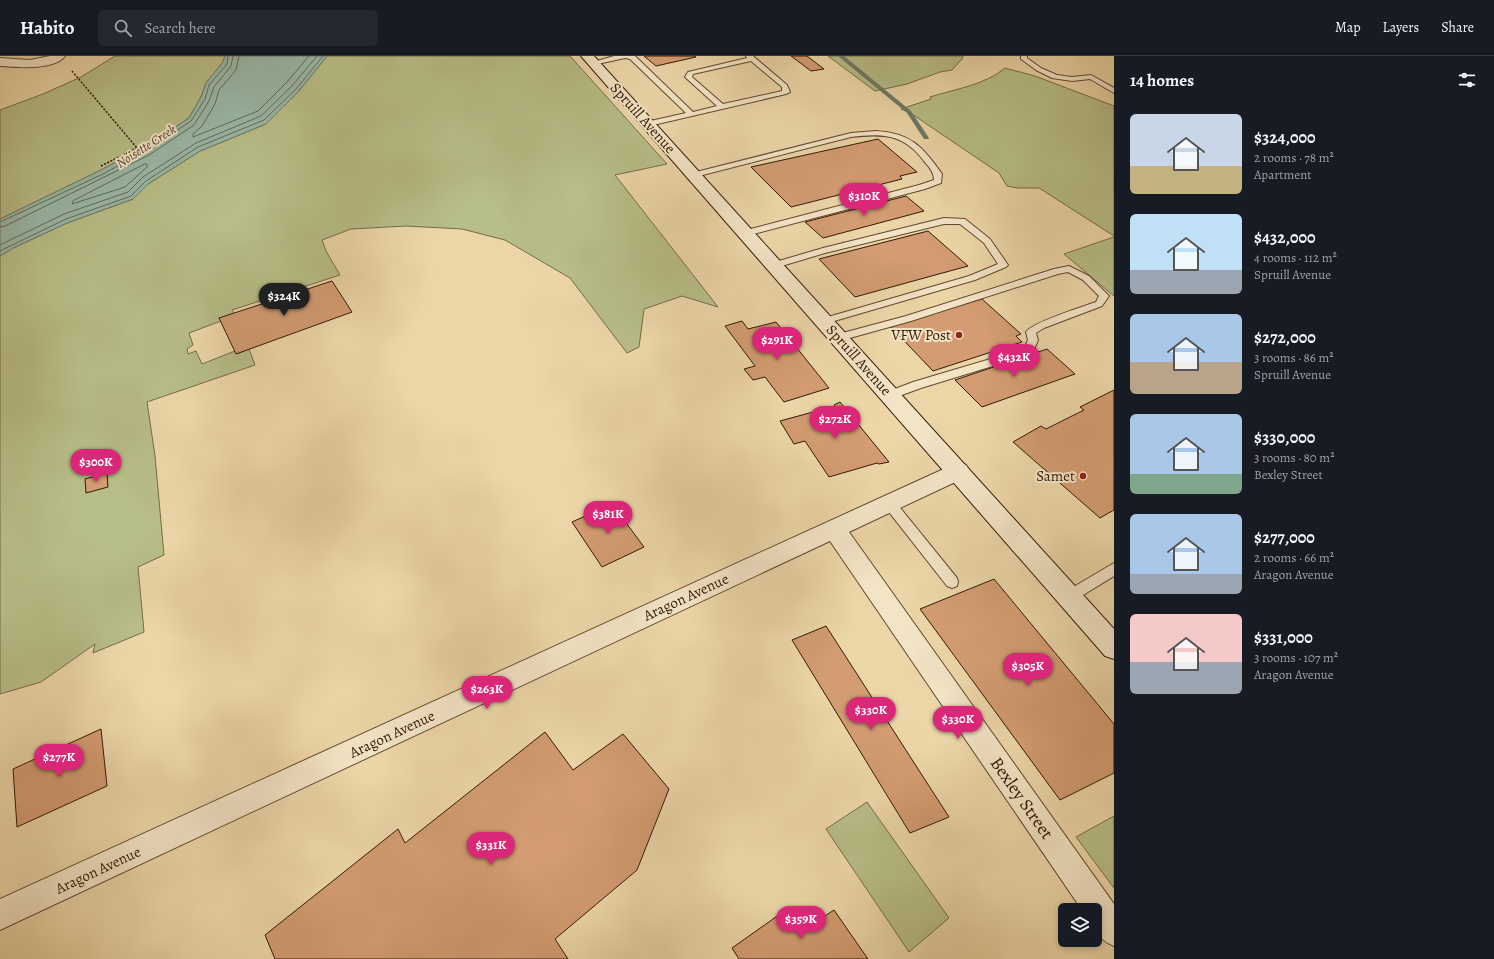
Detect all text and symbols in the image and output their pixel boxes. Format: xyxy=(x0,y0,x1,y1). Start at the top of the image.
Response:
search box xyxy=(98,10,378,46)
text: Habito xyxy=(20,15,74,41)
icon: search xyxy=(112,17,134,39)
text: Search here xyxy=(144,18,216,38)
text: Map xyxy=(1335,18,1361,37)
text: Layers xyxy=(1383,18,1419,37)
text: Share xyxy=(1441,18,1474,37)
text: 14 homes xyxy=(1130,69,1194,92)
icon: filters xyxy=(1456,69,1478,91)
street label: Spruill Avenue xyxy=(606,78,680,158)
water label: Noisette Creek xyxy=(113,120,179,172)
text: $324,000 xyxy=(1254,126,1316,149)
icon: home xyxy=(1162,130,1210,178)
text: 2 rooms · 78 m² xyxy=(1254,149,1334,166)
text: Apartment xyxy=(1254,166,1312,183)
pin: $310K xyxy=(836,183,892,217)
text: $310K xyxy=(848,187,880,204)
text: $432,000 xyxy=(1254,226,1316,249)
icon: home xyxy=(1162,230,1210,278)
text: 4 rooms · 112 m² xyxy=(1254,249,1337,266)
text: Spruill Avenue xyxy=(1254,266,1331,283)
pin: $324K xyxy=(256,283,312,317)
text: $324K xyxy=(268,287,300,304)
street label: Spruill Avenue xyxy=(822,320,896,400)
place label: VFW Post xyxy=(890,325,951,345)
text: $272,000 xyxy=(1254,326,1316,349)
pin: $291K xyxy=(749,327,805,361)
marker: VFW Post xyxy=(954,330,964,340)
icon: home xyxy=(1162,330,1210,378)
text: $291K xyxy=(761,331,793,348)
pin: $432K xyxy=(986,344,1042,378)
text: $432K xyxy=(998,348,1030,365)
text: 3 rooms · 86 m² xyxy=(1254,349,1334,366)
text: Spruill Avenue xyxy=(1254,366,1331,383)
pin: $272K xyxy=(807,406,863,440)
text: $272K xyxy=(819,410,851,427)
text: $330,000 xyxy=(1254,426,1315,449)
icon: home xyxy=(1162,430,1210,478)
pin: $300K xyxy=(68,449,124,483)
text: 3 rooms · 80 m² xyxy=(1254,449,1334,466)
text: $300K xyxy=(79,453,113,470)
place label: Samet xyxy=(1036,466,1075,486)
text: Bexley Street xyxy=(1254,466,1323,483)
marker: Samet xyxy=(1078,471,1088,481)
pin: $381K xyxy=(580,501,636,535)
text: $381K xyxy=(592,505,624,522)
text: $277,000 xyxy=(1254,526,1315,549)
icon: home xyxy=(1162,530,1210,578)
text: 2 rooms · 66 m² xyxy=(1254,549,1334,566)
text: Aragon Avenue xyxy=(1254,566,1334,583)
street label: Aragon Avenue xyxy=(639,568,732,626)
text: $331,000 xyxy=(1254,626,1313,649)
icon: home xyxy=(1162,630,1210,678)
text: 3 rooms · 107 m² xyxy=(1254,649,1338,666)
pin: $305K xyxy=(1000,653,1056,687)
text: $305K xyxy=(1012,657,1044,674)
text: Aragon Avenue xyxy=(1254,666,1334,683)
pin: $263K xyxy=(459,676,515,710)
text: $263K xyxy=(471,680,503,697)
pin: $330K xyxy=(843,697,899,731)
text: $330K xyxy=(855,701,887,718)
street label: Aragon Avenue xyxy=(345,705,438,763)
pin: $330K xyxy=(930,706,986,740)
text: $330K xyxy=(942,710,974,727)
pin: $277K xyxy=(31,744,87,778)
text: $277K xyxy=(43,748,75,765)
street label: Bexley Street xyxy=(985,752,1059,844)
pin: $331K xyxy=(463,832,519,866)
text: $331K xyxy=(476,836,506,853)
street label: Aragon Avenue xyxy=(51,841,144,899)
map controls xyxy=(1058,903,1102,947)
button: layers xyxy=(1058,903,1102,947)
pin: $359K xyxy=(773,906,829,940)
text: $359K xyxy=(785,910,817,927)

